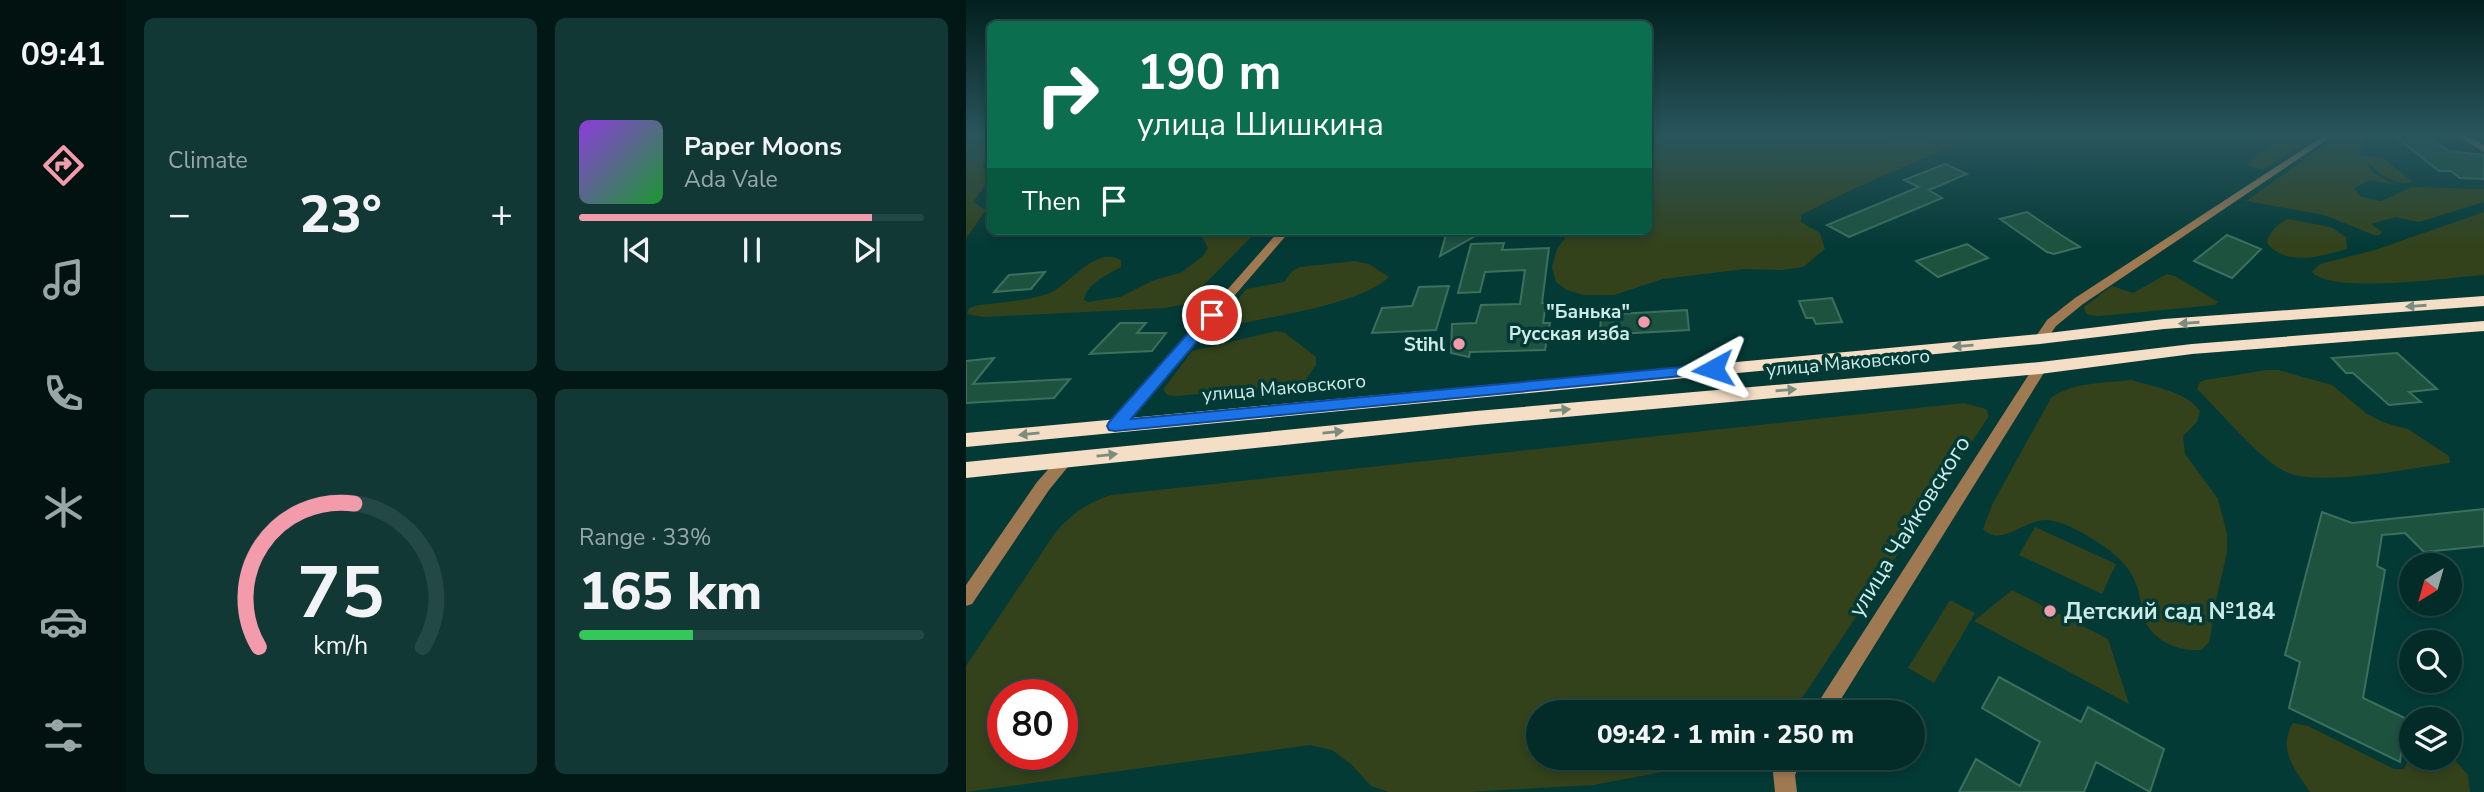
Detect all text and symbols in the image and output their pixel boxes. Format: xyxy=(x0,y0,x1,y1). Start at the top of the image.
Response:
text: 09:41 xyxy=(21,33,105,76)
text: 190 m xyxy=(1137,39,1281,106)
icon: right xyxy=(1022,49,1113,140)
text: улица Шишкина xyxy=(1137,103,1384,146)
text: Paper Moons xyxy=(684,129,842,164)
icon: directions xyxy=(39,141,88,190)
text: Climate xyxy=(168,145,248,176)
text: Ada Vale xyxy=(684,164,778,195)
text: 23° xyxy=(299,179,382,250)
icon: arrive xyxy=(1095,182,1133,220)
text: Then xyxy=(1022,184,1081,219)
text: − xyxy=(168,189,191,240)
text: + xyxy=(490,189,513,240)
icon: previous xyxy=(618,231,656,269)
icon: pause xyxy=(733,231,771,269)
icon: next xyxy=(848,231,886,269)
icon: music xyxy=(39,255,88,304)
pin xyxy=(1182,285,1242,345)
icon: arrive xyxy=(1193,296,1231,334)
place label: "Банька" Русская изба xyxy=(1509,299,1630,347)
one-way arrow xyxy=(2405,301,2427,312)
marker: "Банька" Русская изба xyxy=(1636,314,1652,330)
one-way arrow xyxy=(2178,317,2200,328)
place label: Stihl xyxy=(1404,332,1445,358)
position arrow xyxy=(1676,332,1750,406)
marker: Stihl xyxy=(1451,336,1467,352)
one-way arrow xyxy=(1952,341,1974,352)
street label: улица Маковского xyxy=(1765,343,1931,383)
street label: улица Маковского xyxy=(1201,368,1367,408)
icon: phone xyxy=(39,369,88,418)
one-way arrow xyxy=(1776,384,1798,395)
one-way arrow xyxy=(1549,404,1571,415)
one-way arrow xyxy=(1323,426,1345,437)
one-way arrow xyxy=(1018,429,1040,440)
street label: улица Чайковского xyxy=(1841,430,1978,623)
one-way arrow xyxy=(1096,449,1118,460)
icon: climate xyxy=(39,483,88,532)
text: Range · 33% xyxy=(579,522,711,553)
text: 75 xyxy=(297,544,384,644)
north arrow xyxy=(2399,553,2462,616)
map controls xyxy=(2399,553,2462,770)
text: 165 km xyxy=(579,556,762,627)
place label: Детский сад №184 xyxy=(2064,596,2275,627)
icon: car xyxy=(39,597,88,646)
marker: Детский сад №184 xyxy=(2042,603,2058,619)
text: km/h xyxy=(313,629,368,663)
button: search xyxy=(2399,630,2462,693)
speed limit sign: 80 xyxy=(987,679,1078,770)
button: layers xyxy=(2399,707,2462,770)
icon: filters xyxy=(39,711,88,760)
text: 09:42 · 1 min · 250 m xyxy=(1597,717,1854,752)

